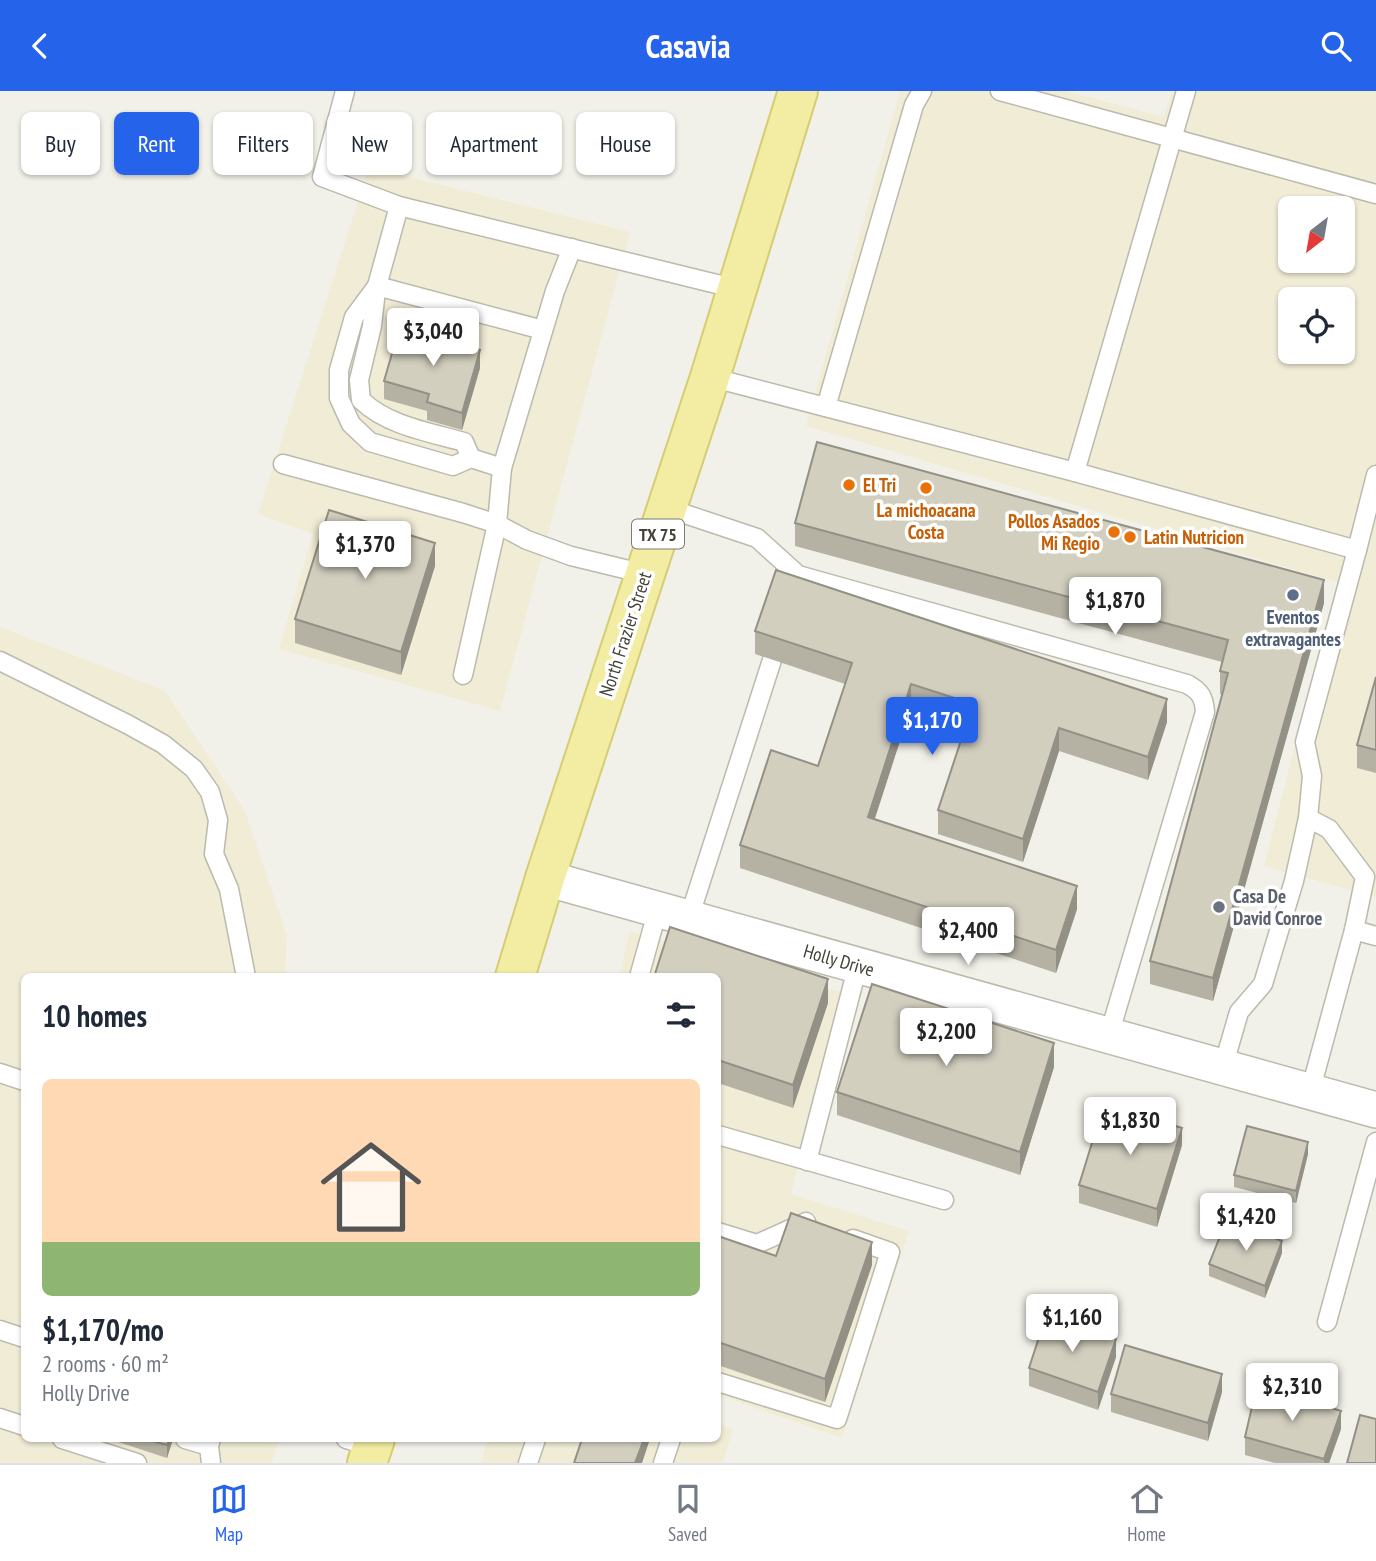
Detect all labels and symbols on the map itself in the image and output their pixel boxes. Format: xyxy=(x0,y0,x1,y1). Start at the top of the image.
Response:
north arrow xyxy=(1278,196,1354,273)
pin: $3,040 xyxy=(376,309,490,368)
place label: El Tri xyxy=(863,473,896,497)
marker: El Tri xyxy=(841,477,857,493)
marker: La michoacana Costa xyxy=(918,480,934,496)
place label: La michoacana Costa xyxy=(876,498,976,544)
place label: Pollos Asados Mi Regio xyxy=(1008,509,1100,555)
road number: TX 75 xyxy=(632,519,684,549)
pin: $1,370 xyxy=(308,521,422,581)
marker: Pollos Asados Mi Regio xyxy=(1106,524,1122,540)
place label: Latin Nutricion xyxy=(1144,525,1244,549)
marker: Latin Nutricion xyxy=(1122,529,1138,545)
street label: North Frazier Street xyxy=(594,568,657,699)
pin: $1,870 xyxy=(1058,577,1172,637)
marker: Eventos extravagantes xyxy=(1285,587,1301,603)
place label: Eventos extravagantes xyxy=(1245,605,1341,651)
pin: $1,170 xyxy=(875,697,989,757)
place label: Casa De David Conroe xyxy=(1233,884,1322,930)
marker: Casa De David Conroe xyxy=(1211,899,1227,915)
pin: $2,400 xyxy=(911,907,1025,967)
street label: Holly Drive xyxy=(801,938,877,982)
pin: $2,200 xyxy=(889,1009,1003,1068)
pin: $1,830 xyxy=(1073,1097,1187,1157)
pin: $1,420 xyxy=(1189,1193,1303,1253)
pin: $1,160 xyxy=(1015,1295,1129,1354)
pin: $2,310 xyxy=(1235,1363,1349,1423)

